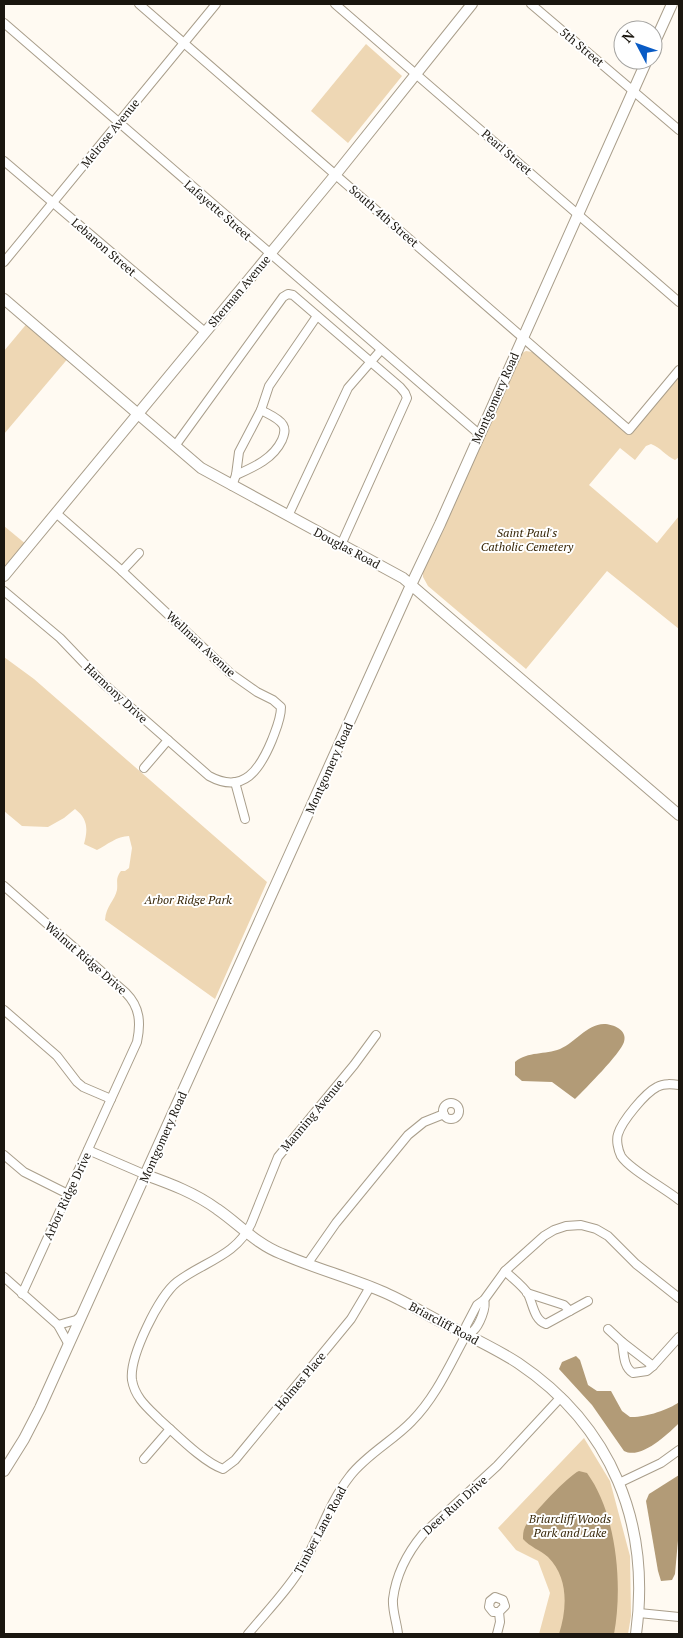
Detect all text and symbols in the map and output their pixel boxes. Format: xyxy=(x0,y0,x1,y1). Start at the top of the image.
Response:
north arrow xyxy=(613,20,663,70)
street label: 5th Street xyxy=(557,24,607,70)
text: N xyxy=(617,26,639,46)
street label: Melrose Avenue xyxy=(78,95,142,171)
street label: Pearl Street xyxy=(479,126,536,178)
street label: Lafayette Street xyxy=(181,177,255,244)
street label: South 4th Street xyxy=(346,182,422,251)
street label: Lebanon Street xyxy=(68,215,140,280)
street label: Sherman Avenue xyxy=(204,252,274,330)
street label: Montgomery Road xyxy=(468,350,522,446)
street label: Douglas Road xyxy=(311,524,383,572)
park label: Saint Paul's Catholic Cemetery xyxy=(481,525,574,554)
street label: Wellman Avenue xyxy=(163,608,239,680)
street label: Harmony Drive xyxy=(81,660,151,726)
street label: Montgomery Road xyxy=(302,720,356,816)
park label: Arbor Ridge Park xyxy=(143,892,232,907)
street label: Walnut Ridge Drive xyxy=(42,918,130,998)
street label: Manning Avenue xyxy=(277,1076,347,1154)
street label: Montgomery Road xyxy=(136,1089,190,1185)
street label: Arbor Ridge Drive xyxy=(40,1150,94,1242)
street label: Briarcliff Road xyxy=(406,1298,482,1348)
street label: Holmes Place xyxy=(271,1349,329,1413)
street label: Deer Run Drive xyxy=(420,1472,490,1538)
street label: Timber Lane Road xyxy=(291,1483,350,1576)
park label: Briarcliff Woods Park and Lake xyxy=(528,1511,611,1540)

